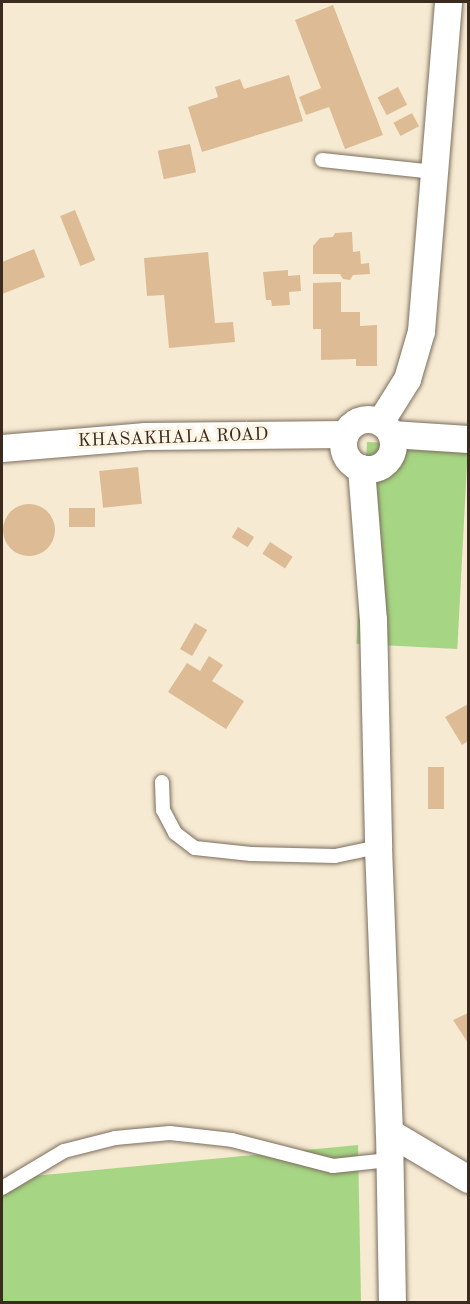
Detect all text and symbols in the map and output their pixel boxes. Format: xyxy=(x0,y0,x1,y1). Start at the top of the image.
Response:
street label: KHASAKHALA ROAD xyxy=(77,424,269,452)

